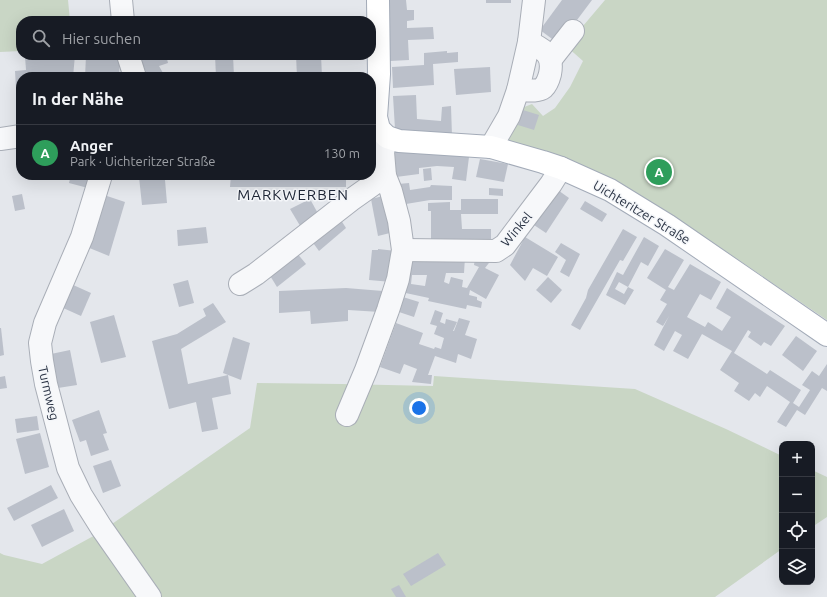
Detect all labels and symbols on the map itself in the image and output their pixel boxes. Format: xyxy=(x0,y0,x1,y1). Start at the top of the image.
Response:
pin: A xyxy=(646,157,672,187)
street label: Uichteritzer Straße xyxy=(591,178,693,246)
district label: MARKWERBEN xyxy=(237,186,349,203)
street label: Winkel xyxy=(498,209,535,249)
street label: Turmweg xyxy=(36,365,62,421)
your location xyxy=(409,398,429,418)

